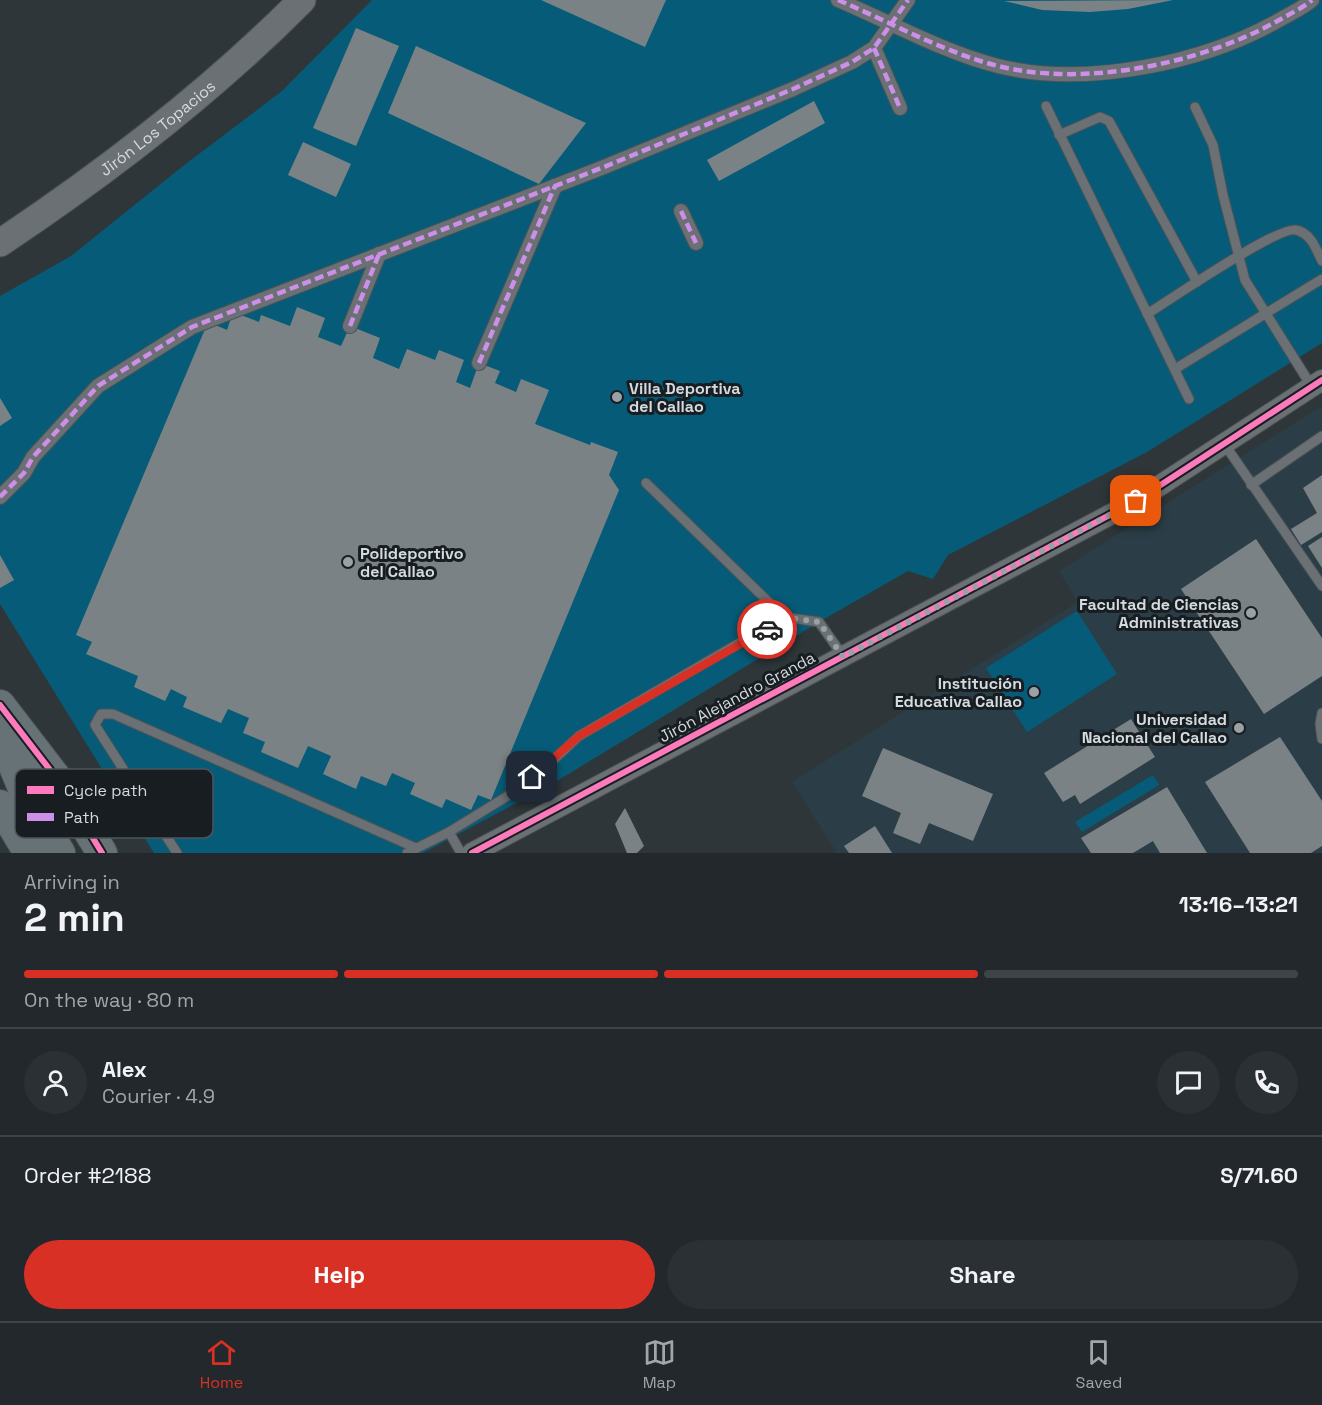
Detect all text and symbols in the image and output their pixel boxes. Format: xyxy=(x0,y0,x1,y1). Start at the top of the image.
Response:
street label: Jirón Los Topacios xyxy=(95,75,220,180)
place label: Villa Deportiva del Callao xyxy=(629,378,741,417)
marker: Villa Deportiva del Callao xyxy=(610,390,624,404)
pin xyxy=(1110,475,1161,526)
icon: bag xyxy=(1119,484,1152,517)
place label: Polideportivo del Callao xyxy=(360,543,464,582)
marker: Polideportivo del Callao xyxy=(341,555,355,569)
place label: Facultad de Ciencias Administrativas xyxy=(1079,594,1239,633)
courier xyxy=(737,599,797,659)
marker: Facultad de Ciencias Administrativas xyxy=(1244,606,1258,620)
icon: car xyxy=(751,613,784,646)
street label: Jirón Alejandro Granda xyxy=(655,647,819,747)
place label: Institución Educativa Callao xyxy=(895,673,1022,712)
marker: Institución Educativa Callao xyxy=(1027,685,1041,699)
place label: Universidad Nacional del Callao xyxy=(1082,709,1227,748)
marker: Universidad Nacional del Callao xyxy=(1232,721,1246,735)
pin xyxy=(506,751,557,802)
icon: home xyxy=(515,760,548,793)
legend xyxy=(15,769,213,838)
text: Cycle path xyxy=(64,780,147,801)
text: Path xyxy=(64,807,99,828)
text: Arriving in xyxy=(24,869,120,895)
text: 13:16–13:21 xyxy=(1179,890,1298,918)
text: 2 min xyxy=(24,893,125,942)
text: On the way · 80 m xyxy=(24,987,194,1013)
button: person xyxy=(24,1051,87,1114)
button: chat xyxy=(1157,1051,1220,1114)
button: phone xyxy=(1235,1051,1298,1114)
text: Alex xyxy=(102,1055,147,1083)
text: Courier · 4.9 xyxy=(102,1083,215,1109)
text: Order #2188 xyxy=(24,1161,151,1189)
text: S/71.60 xyxy=(1220,1161,1298,1189)
button: Help xyxy=(24,1240,655,1309)
button: Share xyxy=(667,1240,1298,1309)
tab: Home xyxy=(200,1336,243,1393)
tab: Map xyxy=(643,1336,676,1393)
tab: Saved xyxy=(1076,1336,1122,1393)

